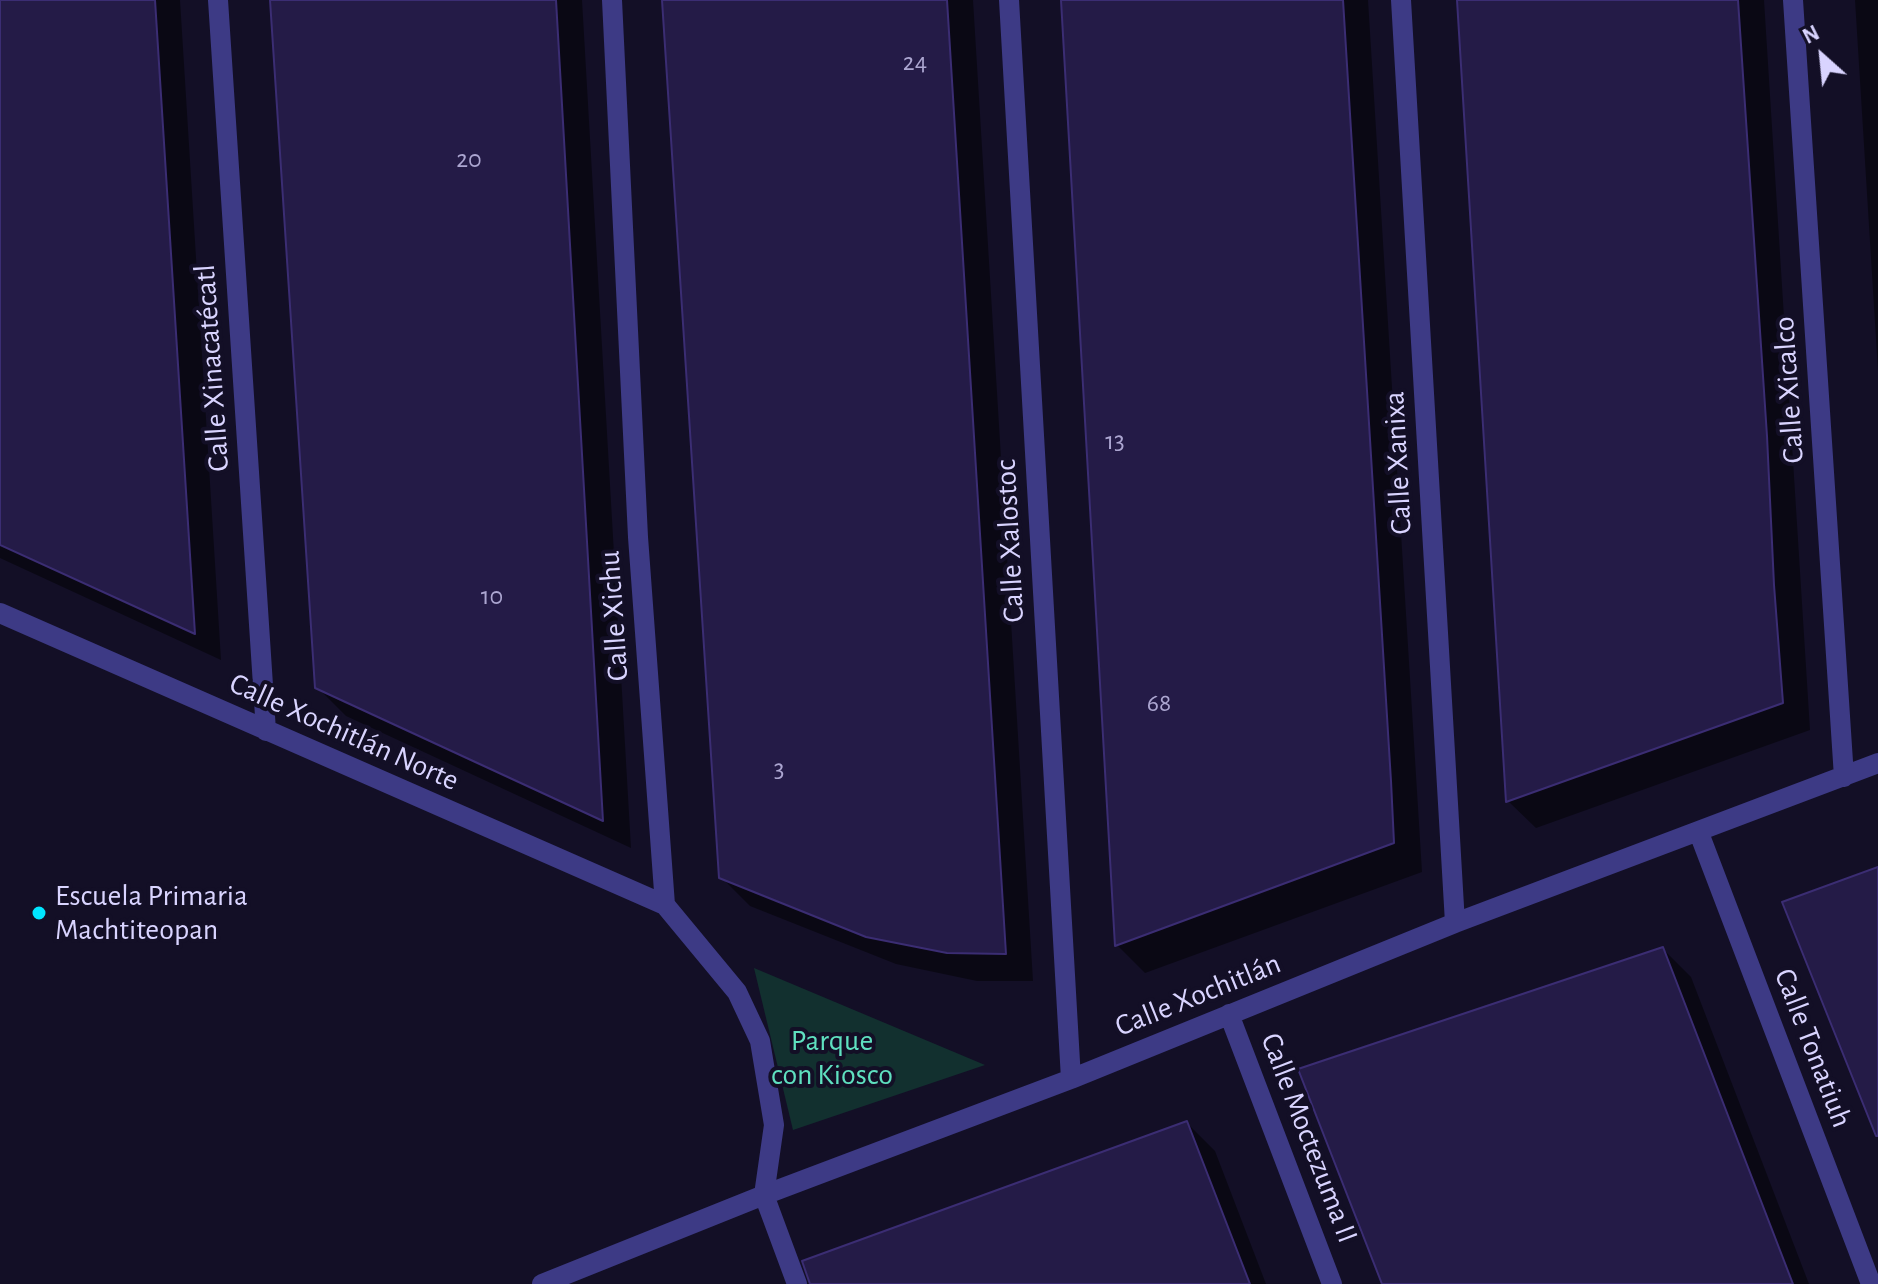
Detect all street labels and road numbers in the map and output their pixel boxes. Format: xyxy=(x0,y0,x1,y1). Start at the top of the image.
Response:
street label: Calle Xinacatécatl xyxy=(187,263,237,473)
street label: Calle Xicalco xyxy=(1766,315,1812,465)
street label: Calle Xanixa xyxy=(1376,391,1420,535)
street label: Calle Xalostoc xyxy=(988,459,1032,623)
street label: Calle Xichu xyxy=(591,550,637,682)
street label: Calle Xochitlán Norte xyxy=(224,665,464,799)
street label: Calle Xochitlán xyxy=(1110,945,1286,1045)
street label: Calle Tonatiuh xyxy=(1766,963,1860,1133)
street label: Calle Moctezuma II xyxy=(1252,1028,1366,1248)

